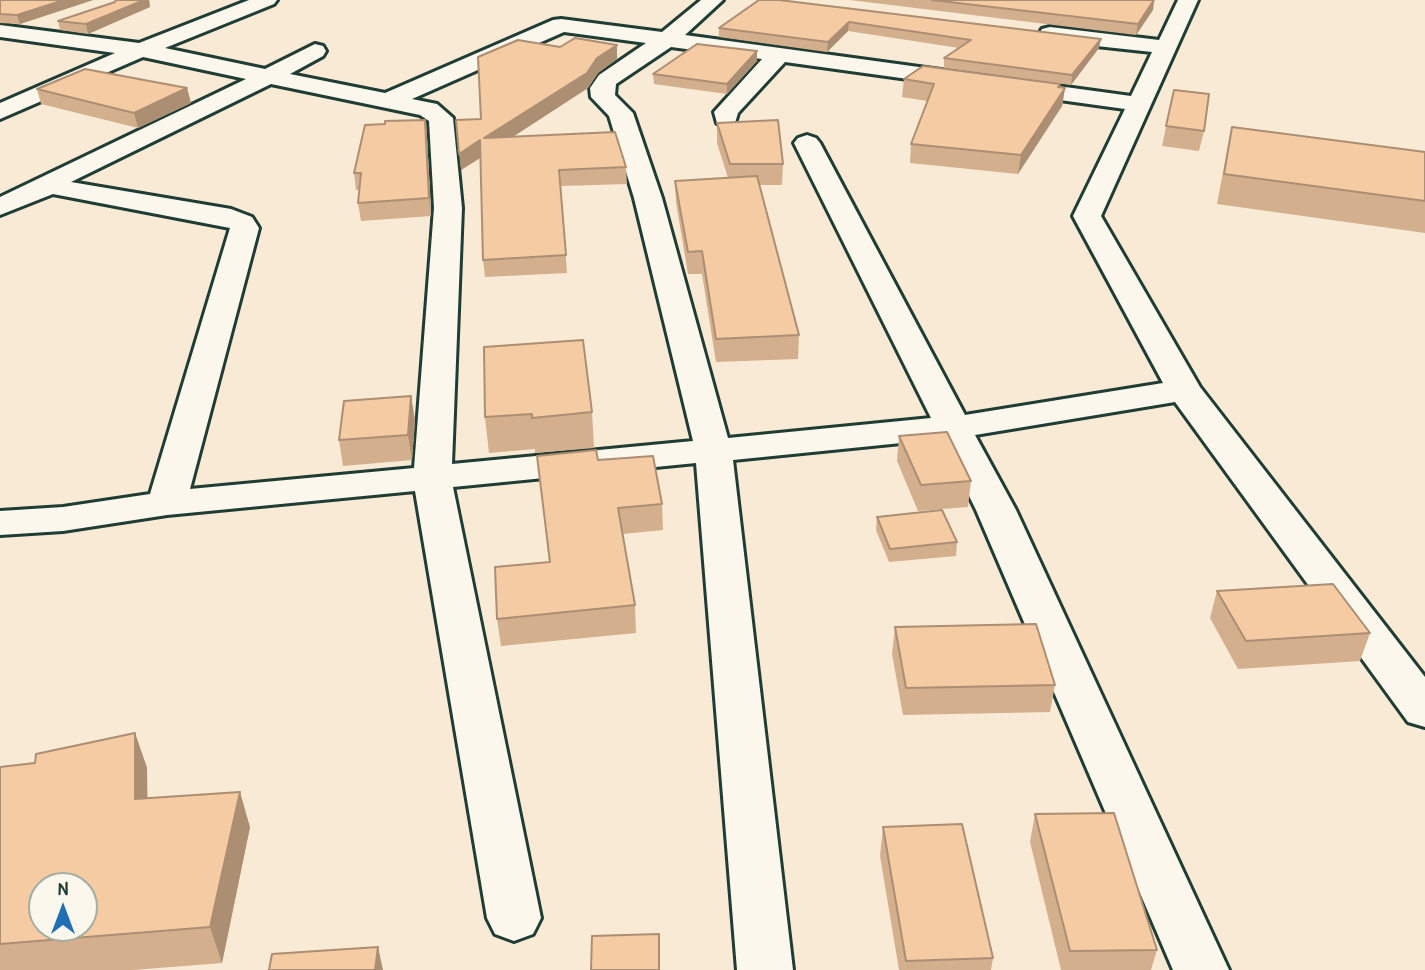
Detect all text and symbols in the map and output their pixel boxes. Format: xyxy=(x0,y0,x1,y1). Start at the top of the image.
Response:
north arrow xyxy=(28,872,98,942)
text: N xyxy=(58,875,68,901)

